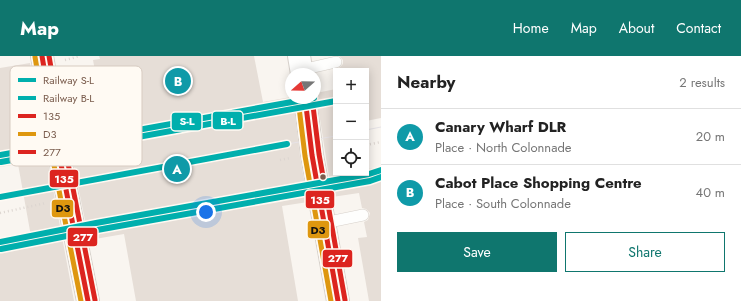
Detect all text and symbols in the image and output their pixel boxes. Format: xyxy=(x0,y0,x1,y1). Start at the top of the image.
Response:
text: Map xyxy=(20,15,59,42)
text: Home xyxy=(513,18,549,38)
text: Map xyxy=(571,18,597,38)
text: About xyxy=(619,18,654,38)
text: Contact xyxy=(676,18,721,38)
legend xyxy=(10,66,142,166)
pin: B xyxy=(165,66,191,96)
north arrow xyxy=(285,68,321,104)
map controls xyxy=(333,68,369,176)
button: + xyxy=(333,68,369,104)
text: Nearby xyxy=(397,70,455,94)
text: Railway S-L xyxy=(43,72,94,88)
text: 2 results xyxy=(679,73,725,92)
text: Railway B-L xyxy=(43,90,94,106)
button: − xyxy=(333,104,369,140)
text: 135 xyxy=(43,108,60,124)
line badge: B-L xyxy=(212,111,243,130)
line badge: S-L xyxy=(171,112,202,131)
text: S-L xyxy=(179,113,195,129)
text: B-L xyxy=(220,113,236,129)
text: Canary Wharf DLR xyxy=(435,116,566,138)
text: D3 xyxy=(43,126,57,142)
text: A xyxy=(405,127,415,146)
text: 20 m xyxy=(696,127,725,146)
text: Place · North Colonnade xyxy=(435,138,572,157)
button: locate xyxy=(333,140,369,176)
text: 277 xyxy=(43,144,61,160)
pin: A xyxy=(164,154,190,184)
line badge: 135 xyxy=(49,169,79,188)
text: 135 xyxy=(54,171,74,187)
unlabelled marker xyxy=(318,172,328,182)
text: Cabot Place Shopping Centre xyxy=(435,172,642,194)
text: B xyxy=(406,183,414,202)
text: 40 m xyxy=(696,183,725,202)
line badge: 135 xyxy=(305,190,335,209)
text: 135 xyxy=(310,192,330,208)
text: Place · South Colonnade xyxy=(435,194,571,213)
line badge: D3 xyxy=(51,199,74,218)
text: D3 xyxy=(56,200,71,216)
your location xyxy=(196,202,216,222)
line badge: D3 xyxy=(307,220,330,239)
text: D3 xyxy=(311,222,326,238)
line badge: 277 xyxy=(67,227,98,247)
text: 277 xyxy=(73,229,94,245)
button: Save xyxy=(397,232,557,272)
button: Share xyxy=(565,232,725,272)
line badge: 277 xyxy=(322,249,353,268)
text: 277 xyxy=(328,250,349,266)

